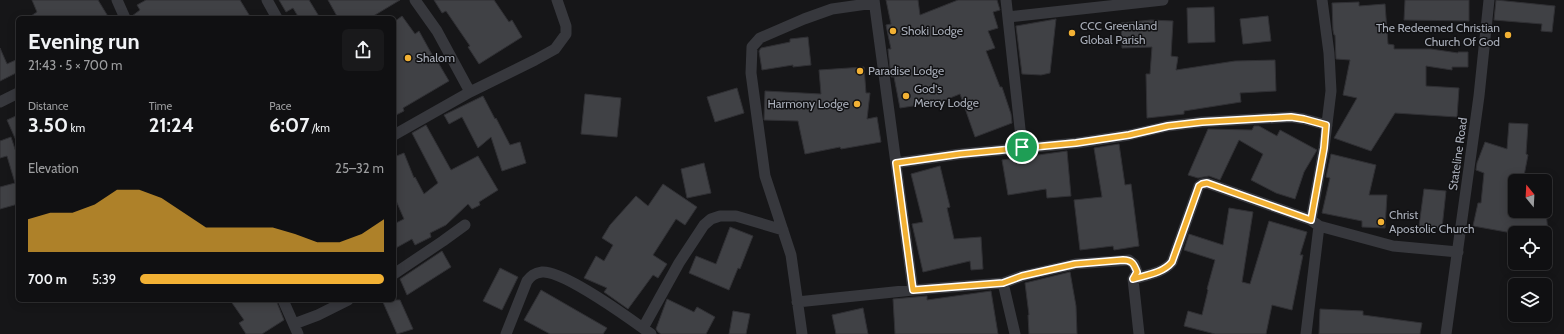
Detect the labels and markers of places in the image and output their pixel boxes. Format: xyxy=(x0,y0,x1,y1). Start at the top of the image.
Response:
place label: CCC Greenland Global Parish xyxy=(1080,18,1157,47)
place label: The Redeemed Christian Church Of God xyxy=(1376,20,1500,49)
place label: Shoki Lodge xyxy=(901,23,963,38)
marker: Shoki Lodge xyxy=(888,26,898,36)
marker: CCC Greenland Global Parish xyxy=(1067,28,1077,38)
marker: The Redeemed Christian Church Of God xyxy=(1503,30,1513,40)
place label: Shalom xyxy=(416,50,455,65)
marker: Shalom xyxy=(403,53,413,63)
place label: Paradise Lodge xyxy=(868,63,944,78)
marker: Paradise Lodge xyxy=(855,66,865,76)
place label: God's Mercy Lodge xyxy=(914,81,979,110)
marker: God's Mercy Lodge xyxy=(901,91,911,101)
place label: Harmony Lodge xyxy=(767,96,849,111)
marker: Harmony Lodge xyxy=(852,99,862,109)
pin xyxy=(1005,130,1039,164)
place label: Christ Apostolic Church xyxy=(1389,207,1475,236)
marker: Christ Apostolic Church xyxy=(1376,217,1386,227)

